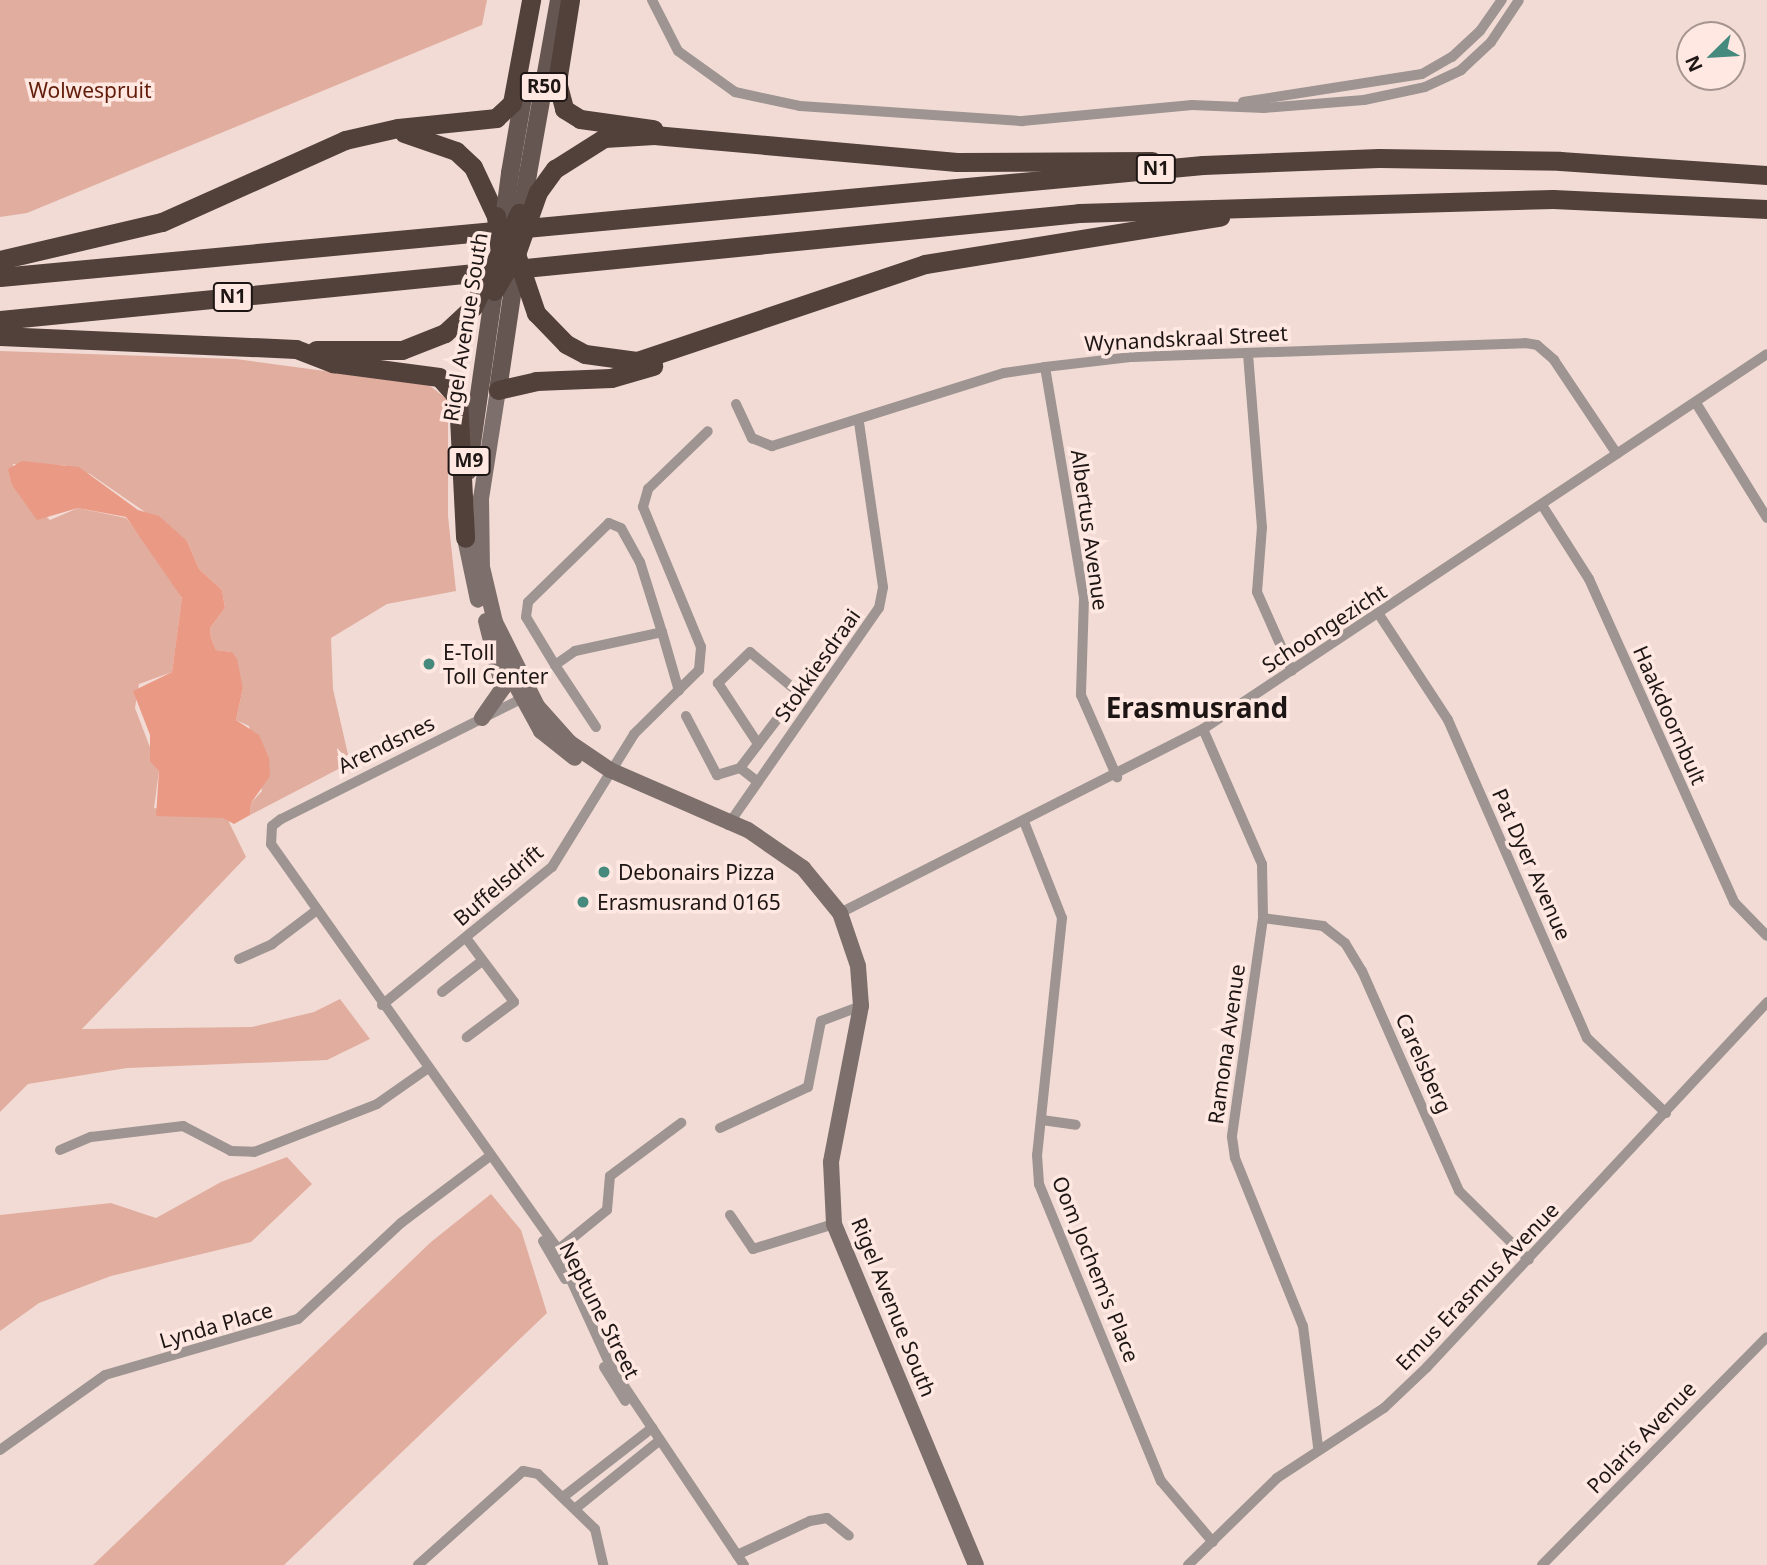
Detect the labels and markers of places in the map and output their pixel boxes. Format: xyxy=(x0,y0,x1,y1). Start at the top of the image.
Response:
place label: E-Toll Toll Center xyxy=(443,639,548,689)
marker: E-Toll Toll Center xyxy=(421,656,437,672)
place label: Debonairs Pizza xyxy=(618,859,775,885)
marker: Debonairs Pizza xyxy=(596,864,612,880)
place label: Erasmusrand 0165 xyxy=(597,889,781,915)
marker: Erasmusrand 0165 xyxy=(575,894,591,910)

